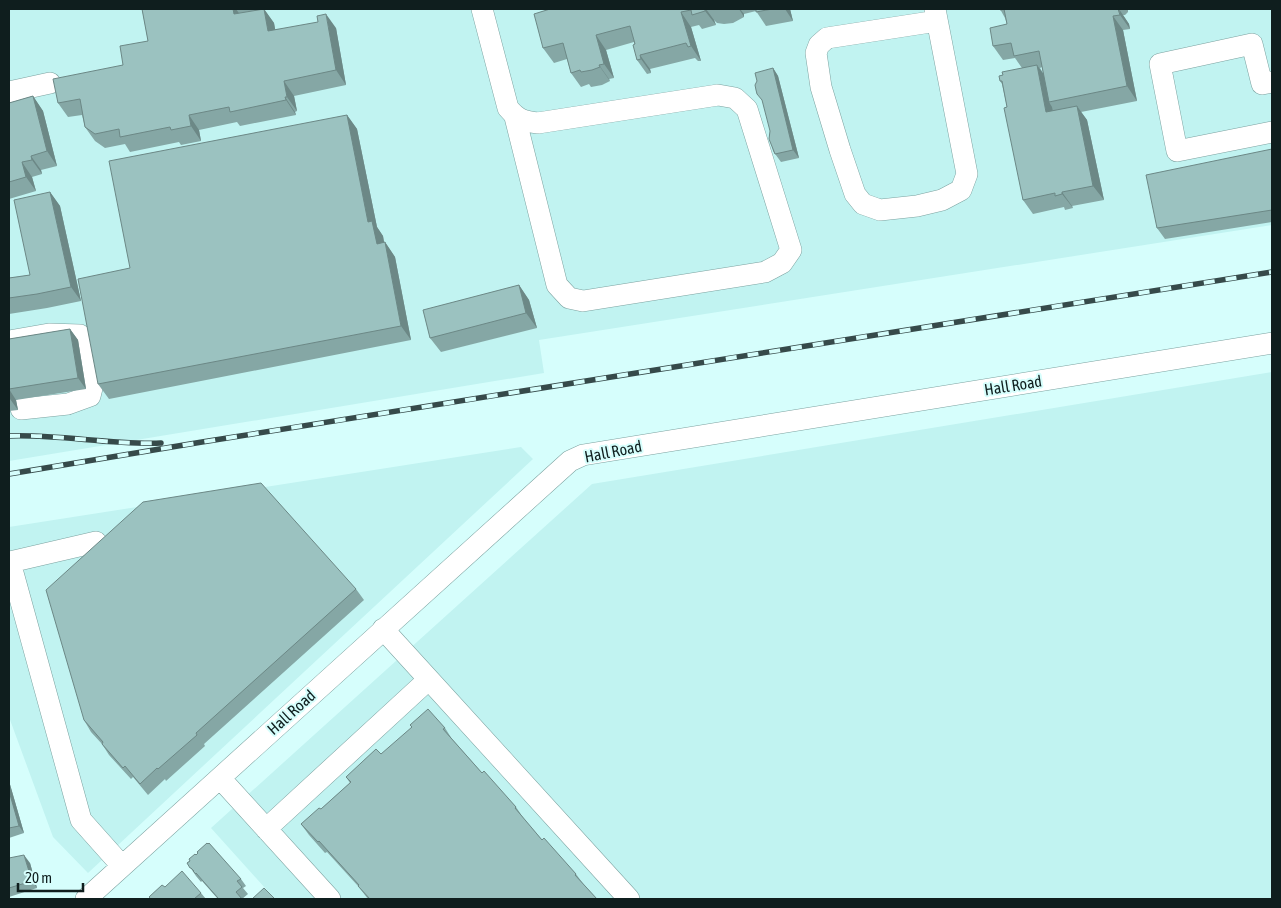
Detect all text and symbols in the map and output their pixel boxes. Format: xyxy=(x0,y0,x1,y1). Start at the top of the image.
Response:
street label: Hall Road xyxy=(983,372,1043,398)
street label: Hall Road xyxy=(583,437,643,465)
street label: Hall Road xyxy=(263,686,319,738)
scale bar xyxy=(18,860,82,892)
text: 20 m xyxy=(25,869,52,886)

